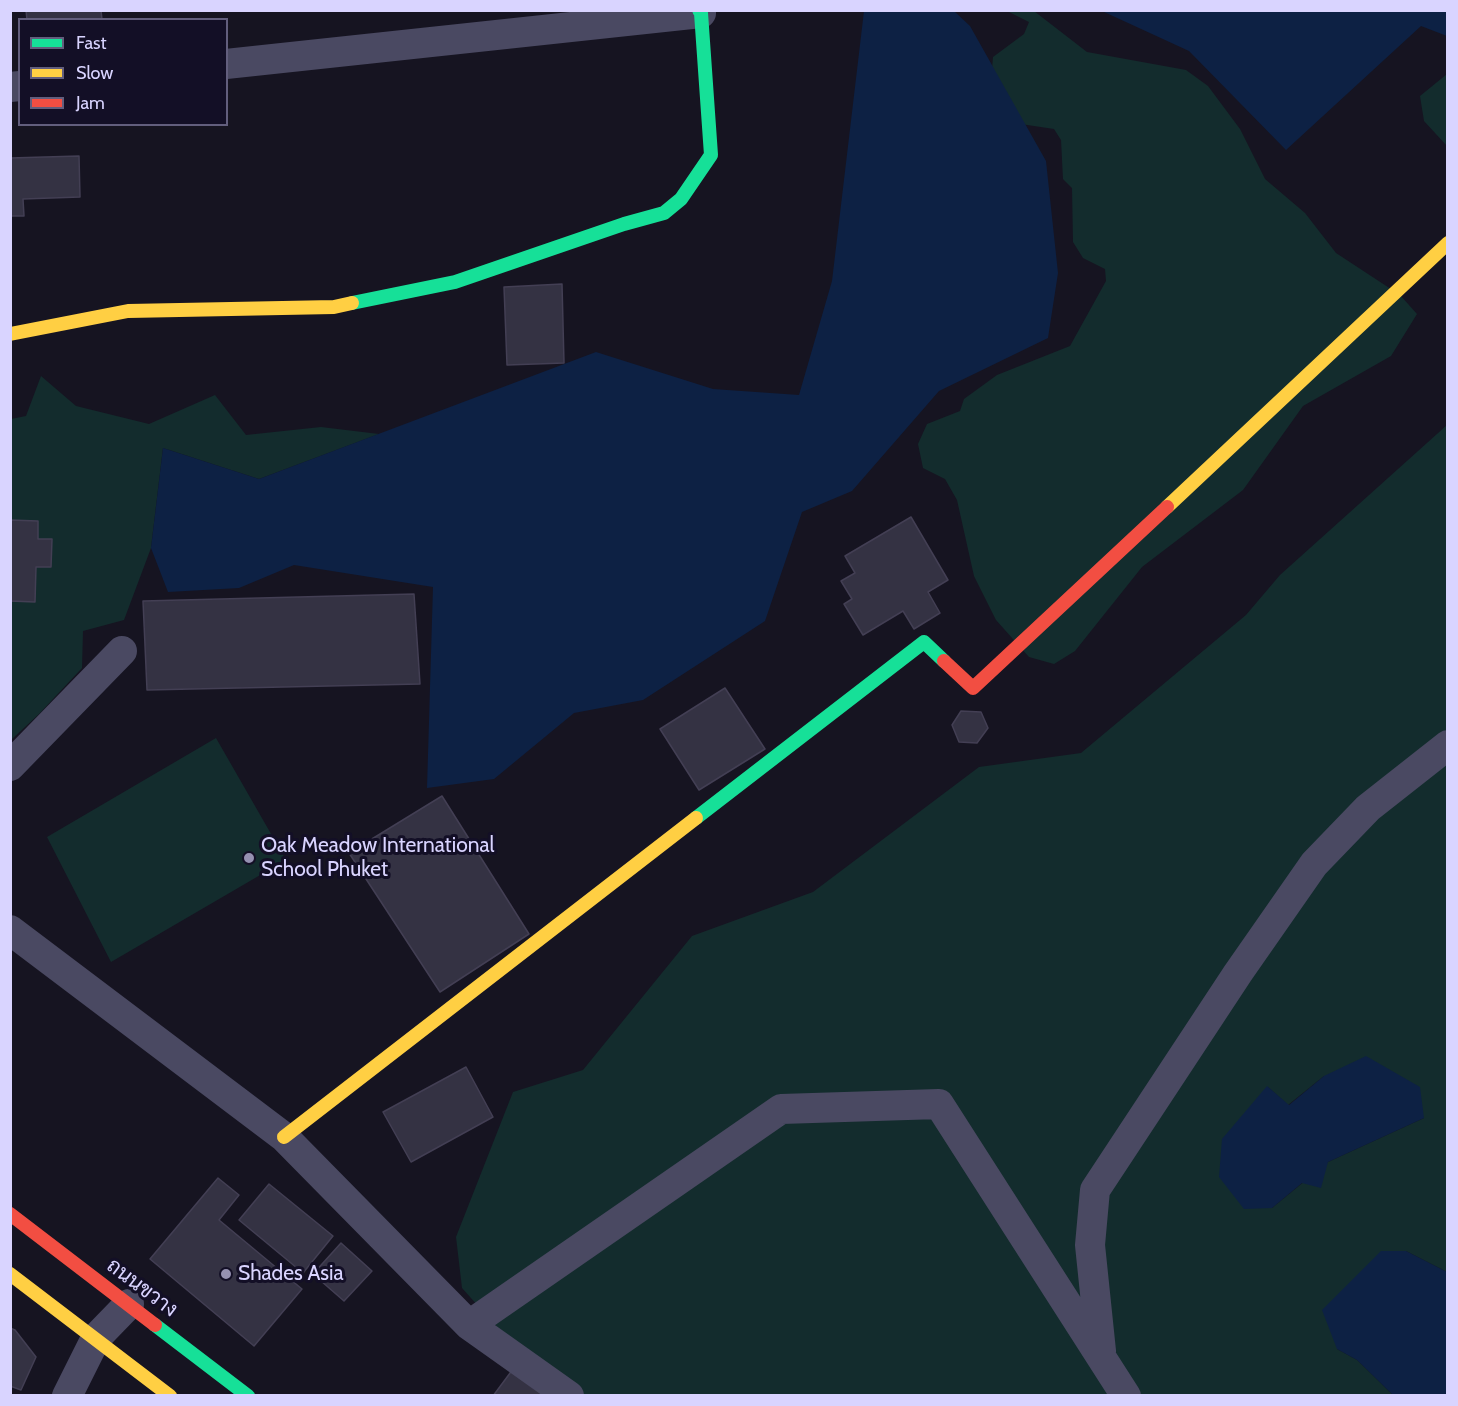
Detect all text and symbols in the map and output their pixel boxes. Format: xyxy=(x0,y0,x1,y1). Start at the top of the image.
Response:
legend xyxy=(18,18,228,126)
text: Fast xyxy=(76,32,107,54)
text: Slow xyxy=(76,62,113,84)
text: Jam xyxy=(76,92,105,114)
place label: Oak Meadow International School Phuket xyxy=(261,833,494,883)
marker: Oak Meadow International School Phuket xyxy=(242,851,256,865)
street label: ถนนขวาง xyxy=(102,1253,182,1323)
place label: Shades Asia xyxy=(238,1261,344,1287)
marker: Shades Asia xyxy=(219,1267,233,1281)

